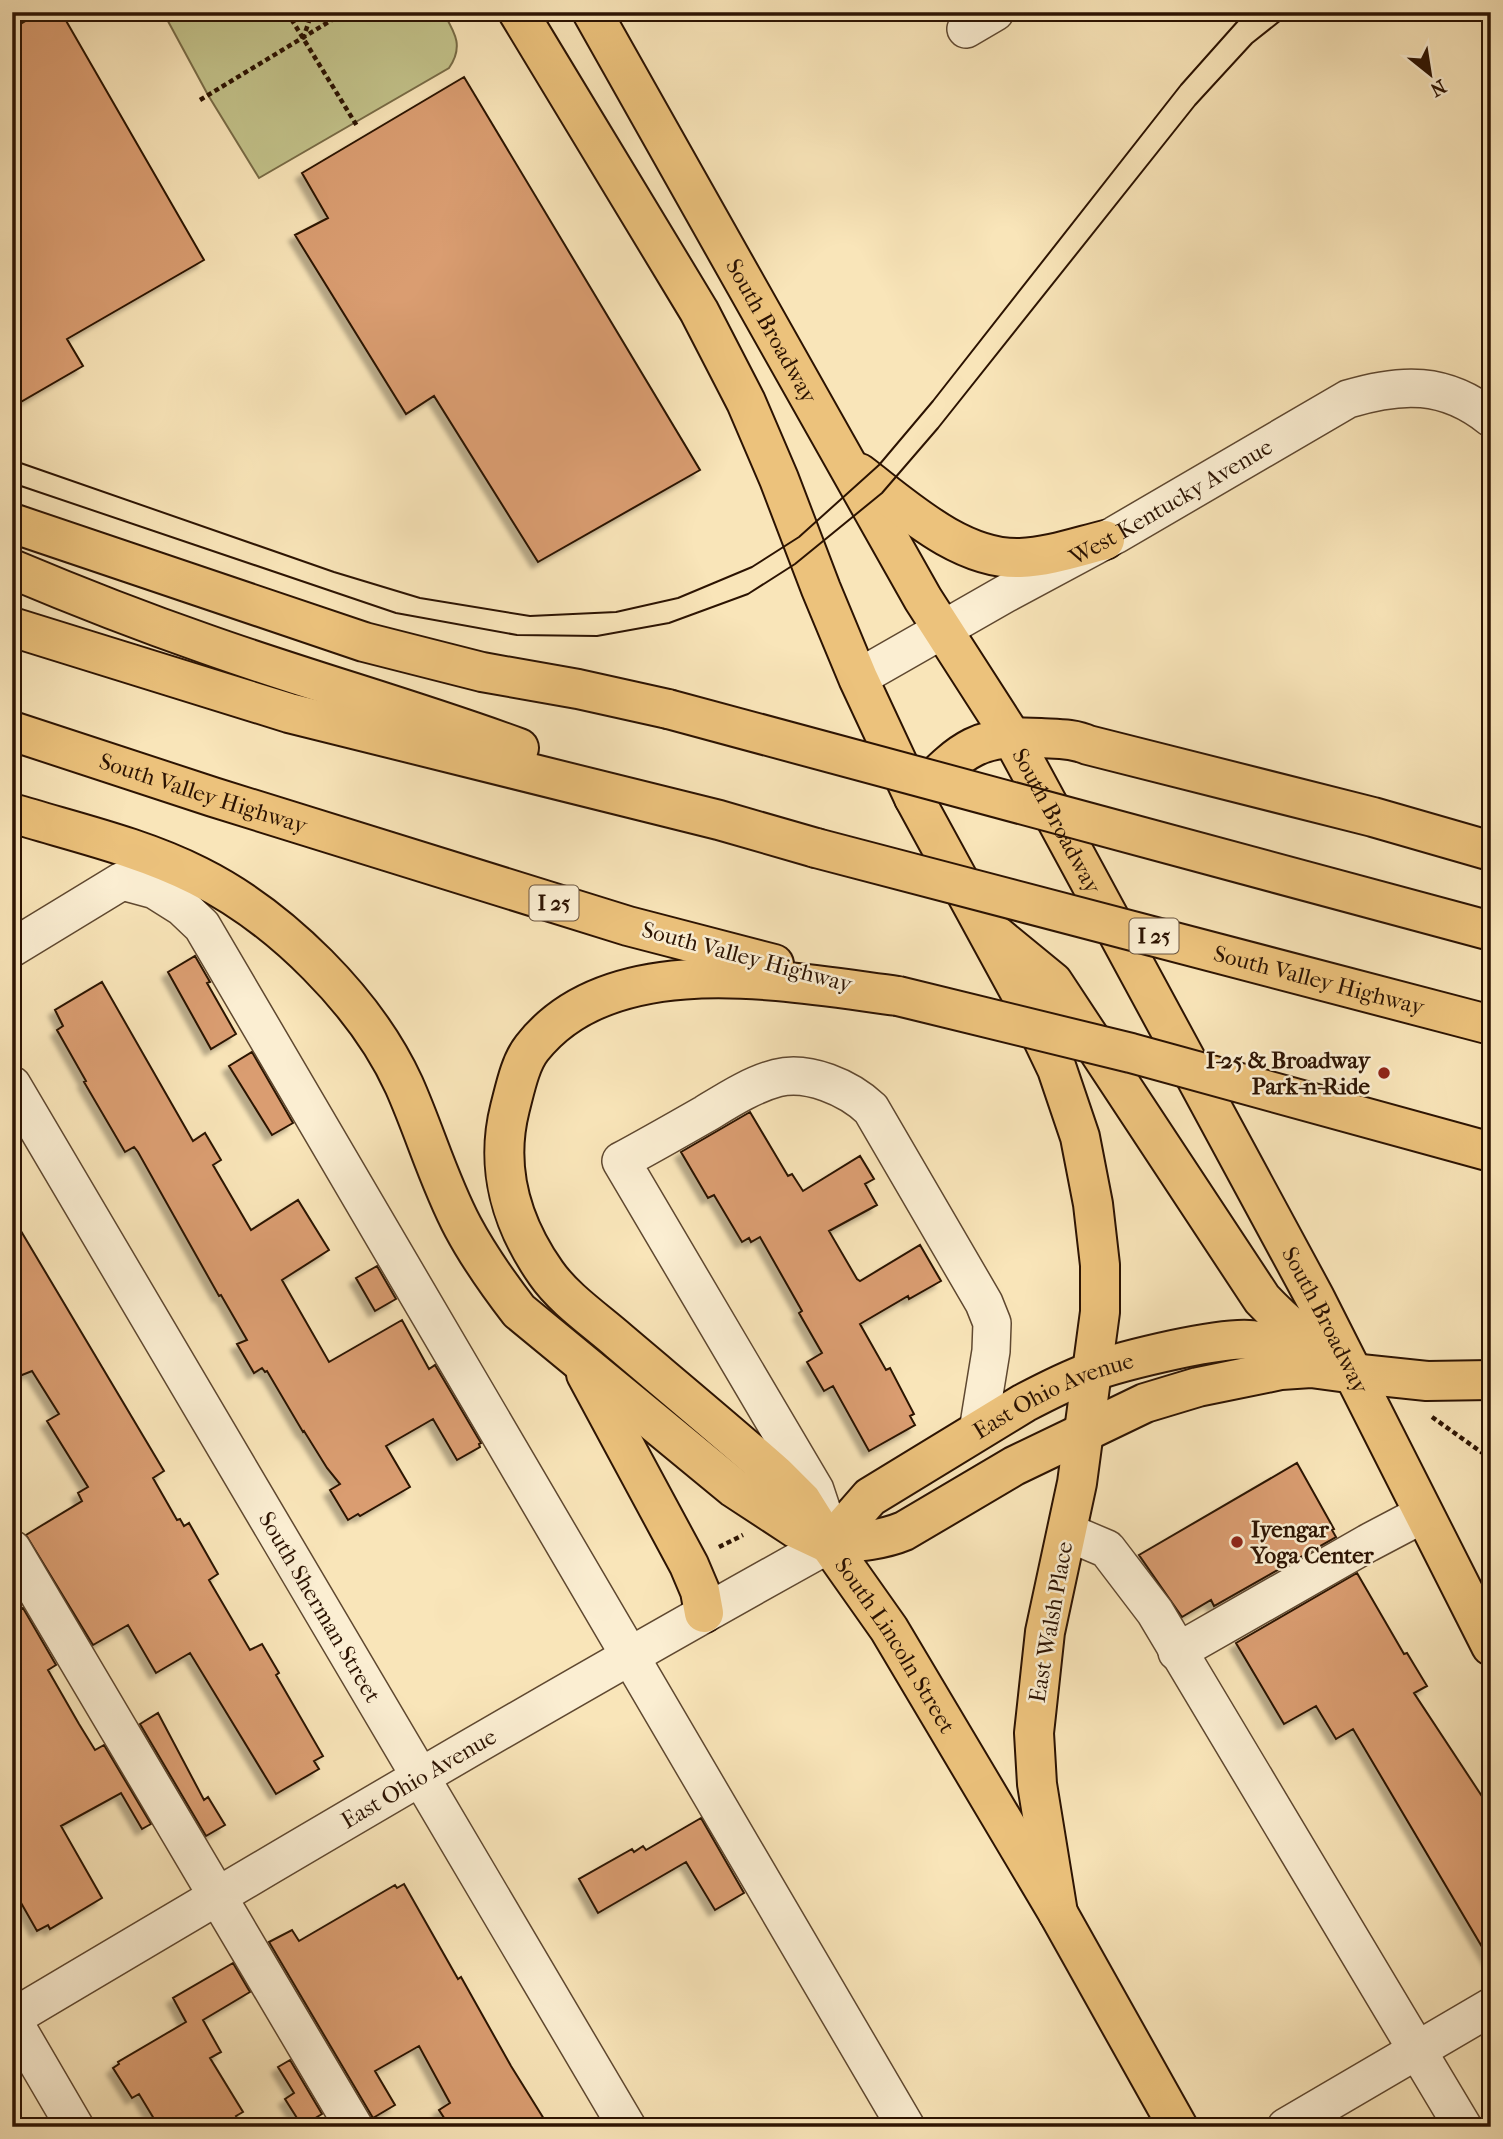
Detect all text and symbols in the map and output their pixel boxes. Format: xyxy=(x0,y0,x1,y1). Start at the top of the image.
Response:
north arrow xyxy=(1394,38,1464,108)
text: N xyxy=(1426,75,1450,101)
street label: South Broadway xyxy=(720,254,823,408)
street label: West Kentucky Avenue xyxy=(1064,433,1277,571)
street label: South Broadway xyxy=(1007,743,1107,899)
street label: South Valley Highway xyxy=(96,747,311,839)
road number: I 25 xyxy=(530,886,578,920)
street label: South Valley Highway xyxy=(639,916,856,998)
road number: I 25 xyxy=(1130,918,1178,954)
street label: South Valley Highway xyxy=(1211,939,1428,1021)
place label: I-25 & Broadway Park-n-Ride xyxy=(1206,1047,1372,1100)
marker: I-25 & Broadway Park-n-Ride xyxy=(1376,1065,1392,1081)
street label: South Broadway xyxy=(1276,1242,1375,1398)
street label: East Ohio Avenue xyxy=(968,1347,1136,1444)
street label: South Sherman Street xyxy=(253,1507,387,1707)
place label: Iyengar Yoga Center xyxy=(1250,1516,1375,1569)
marker: Iyengar Yoga Center xyxy=(1229,1534,1245,1550)
street label: East Walsh Place xyxy=(1024,1539,1078,1705)
street label: South Lincoln Street xyxy=(829,1552,961,1738)
street label: East Ohio Avenue xyxy=(336,1722,501,1834)

